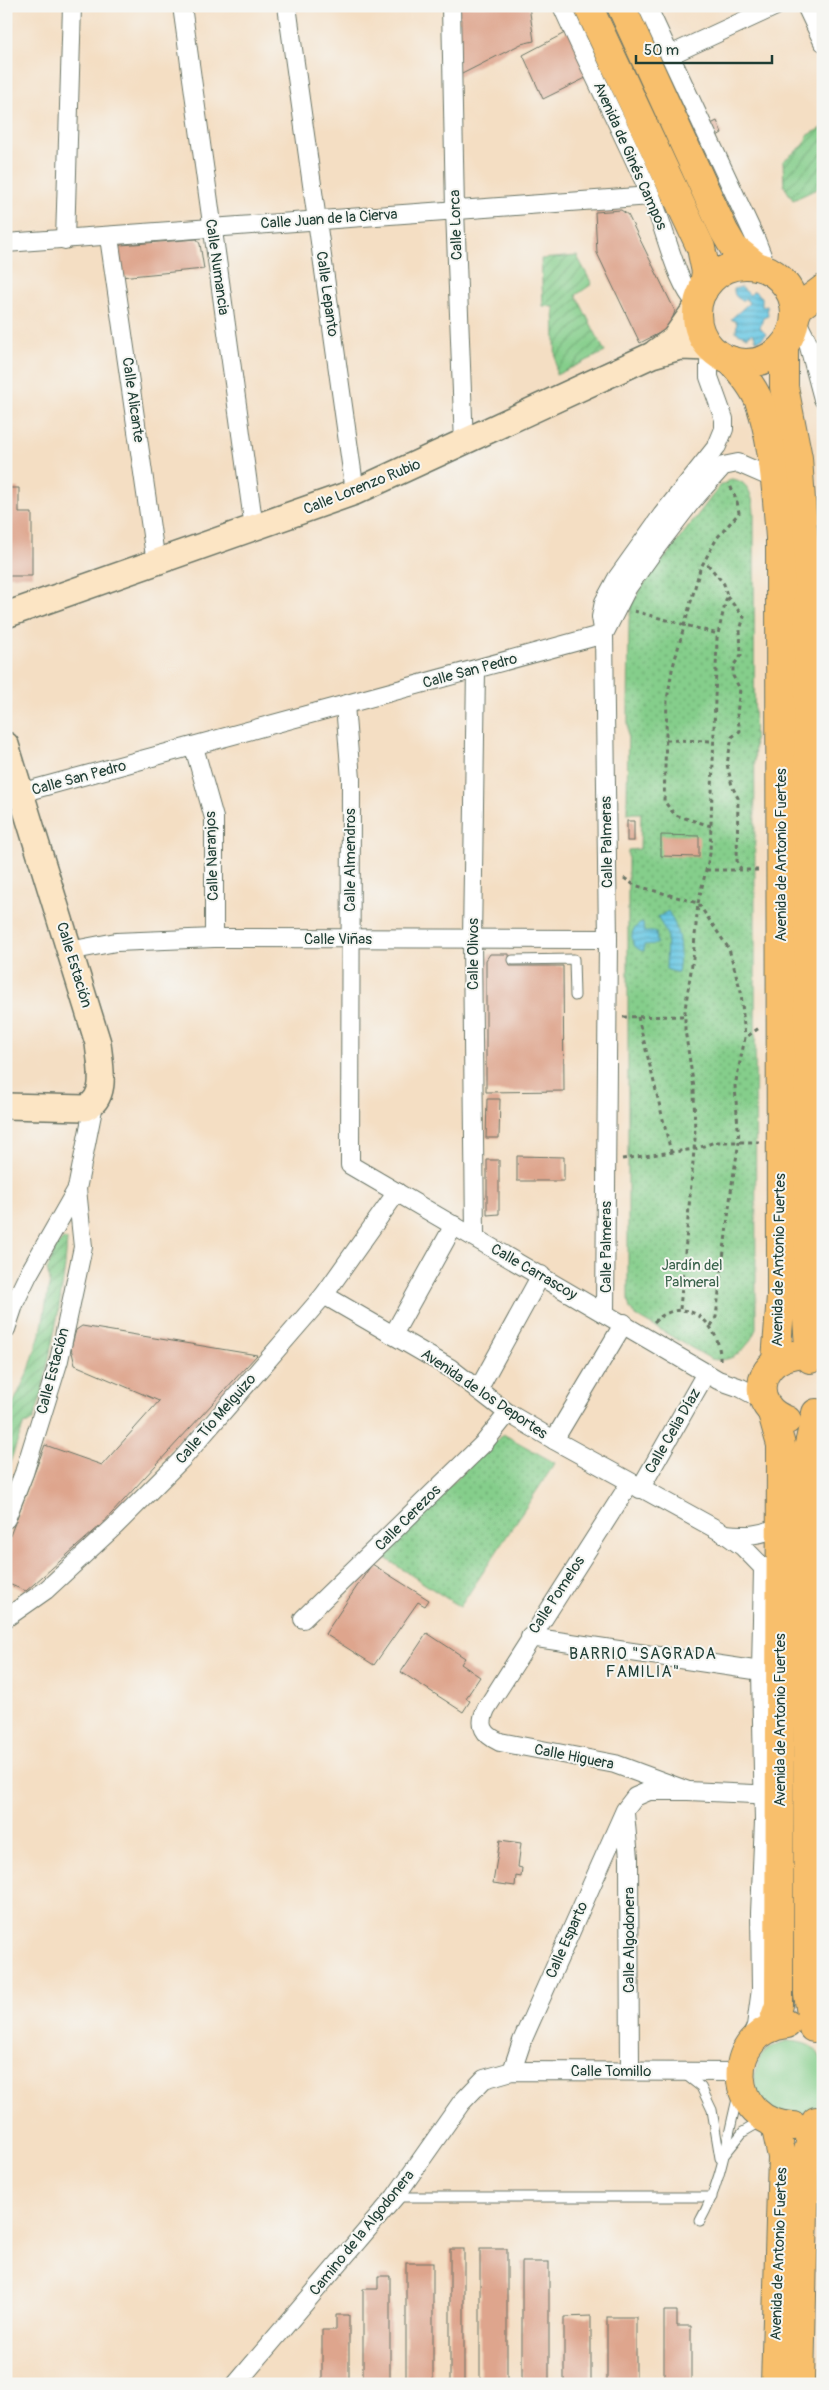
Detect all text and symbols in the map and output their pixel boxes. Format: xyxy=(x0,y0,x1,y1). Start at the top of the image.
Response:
scale bar xyxy=(636,32,773,64)
text: 50 m xyxy=(644,41,679,60)
street label: Avenida de Ginés Campos xyxy=(589,79,671,233)
street label: Calle Lorca xyxy=(445,189,467,261)
street label: Calle Juan de la Cierva xyxy=(260,205,398,233)
street label: Calle Numancia xyxy=(201,218,233,316)
street label: Calle Lepanto xyxy=(312,250,342,338)
street label: Calle Alicante xyxy=(118,356,148,444)
street label: Calle Lorenzo Rubio xyxy=(301,455,423,519)
street label: Calle San Pedro xyxy=(421,649,519,693)
street label: Calle San Pedro xyxy=(30,756,128,800)
street label: Avenida de Antonio Fuertes xyxy=(772,768,791,942)
street label: Calle Palmeras xyxy=(597,796,617,888)
street label: Calle Almendros xyxy=(341,808,360,912)
street label: Calle Naranjos xyxy=(201,811,223,901)
street label: Calle Olivos xyxy=(464,918,483,990)
street label: Calle Estación xyxy=(52,920,96,1010)
street label: Calle Viñas xyxy=(304,930,372,949)
street label: Avenida de Antonio Fuertes xyxy=(768,1173,790,1347)
street label: Calle Palmeras xyxy=(597,1201,616,1293)
street label: Calle Carrascoy xyxy=(487,1240,581,1305)
park label: Jardín del Palmeral xyxy=(662,1256,722,1292)
street label: Calle Estación xyxy=(32,1326,74,1416)
street label: Avenida de los Deportes xyxy=(417,1345,551,1444)
street label: Calle Tío Melguizo xyxy=(172,1370,260,1468)
street label: Calle Celia Díaz xyxy=(641,1385,705,1477)
street label: Calle Cerezos xyxy=(371,1481,445,1555)
street label: Calle Pomelos xyxy=(525,1552,589,1637)
street label: Avenida de Antonio Fuertes xyxy=(771,1633,790,1807)
district label: BARRIO "SAGRADA FAMILIA" xyxy=(569,1644,717,1682)
street label: Calle Higuera xyxy=(532,1740,616,1774)
street label: Calle Algodonera xyxy=(620,1887,639,1993)
street label: Calle Esparto xyxy=(542,1899,592,1981)
street label: Calle Tomillo xyxy=(571,2062,651,2081)
street label: Camino de la Algodonera xyxy=(305,2166,419,2300)
street label: Avenida de Antonio Fuertes xyxy=(766,2167,792,2341)

